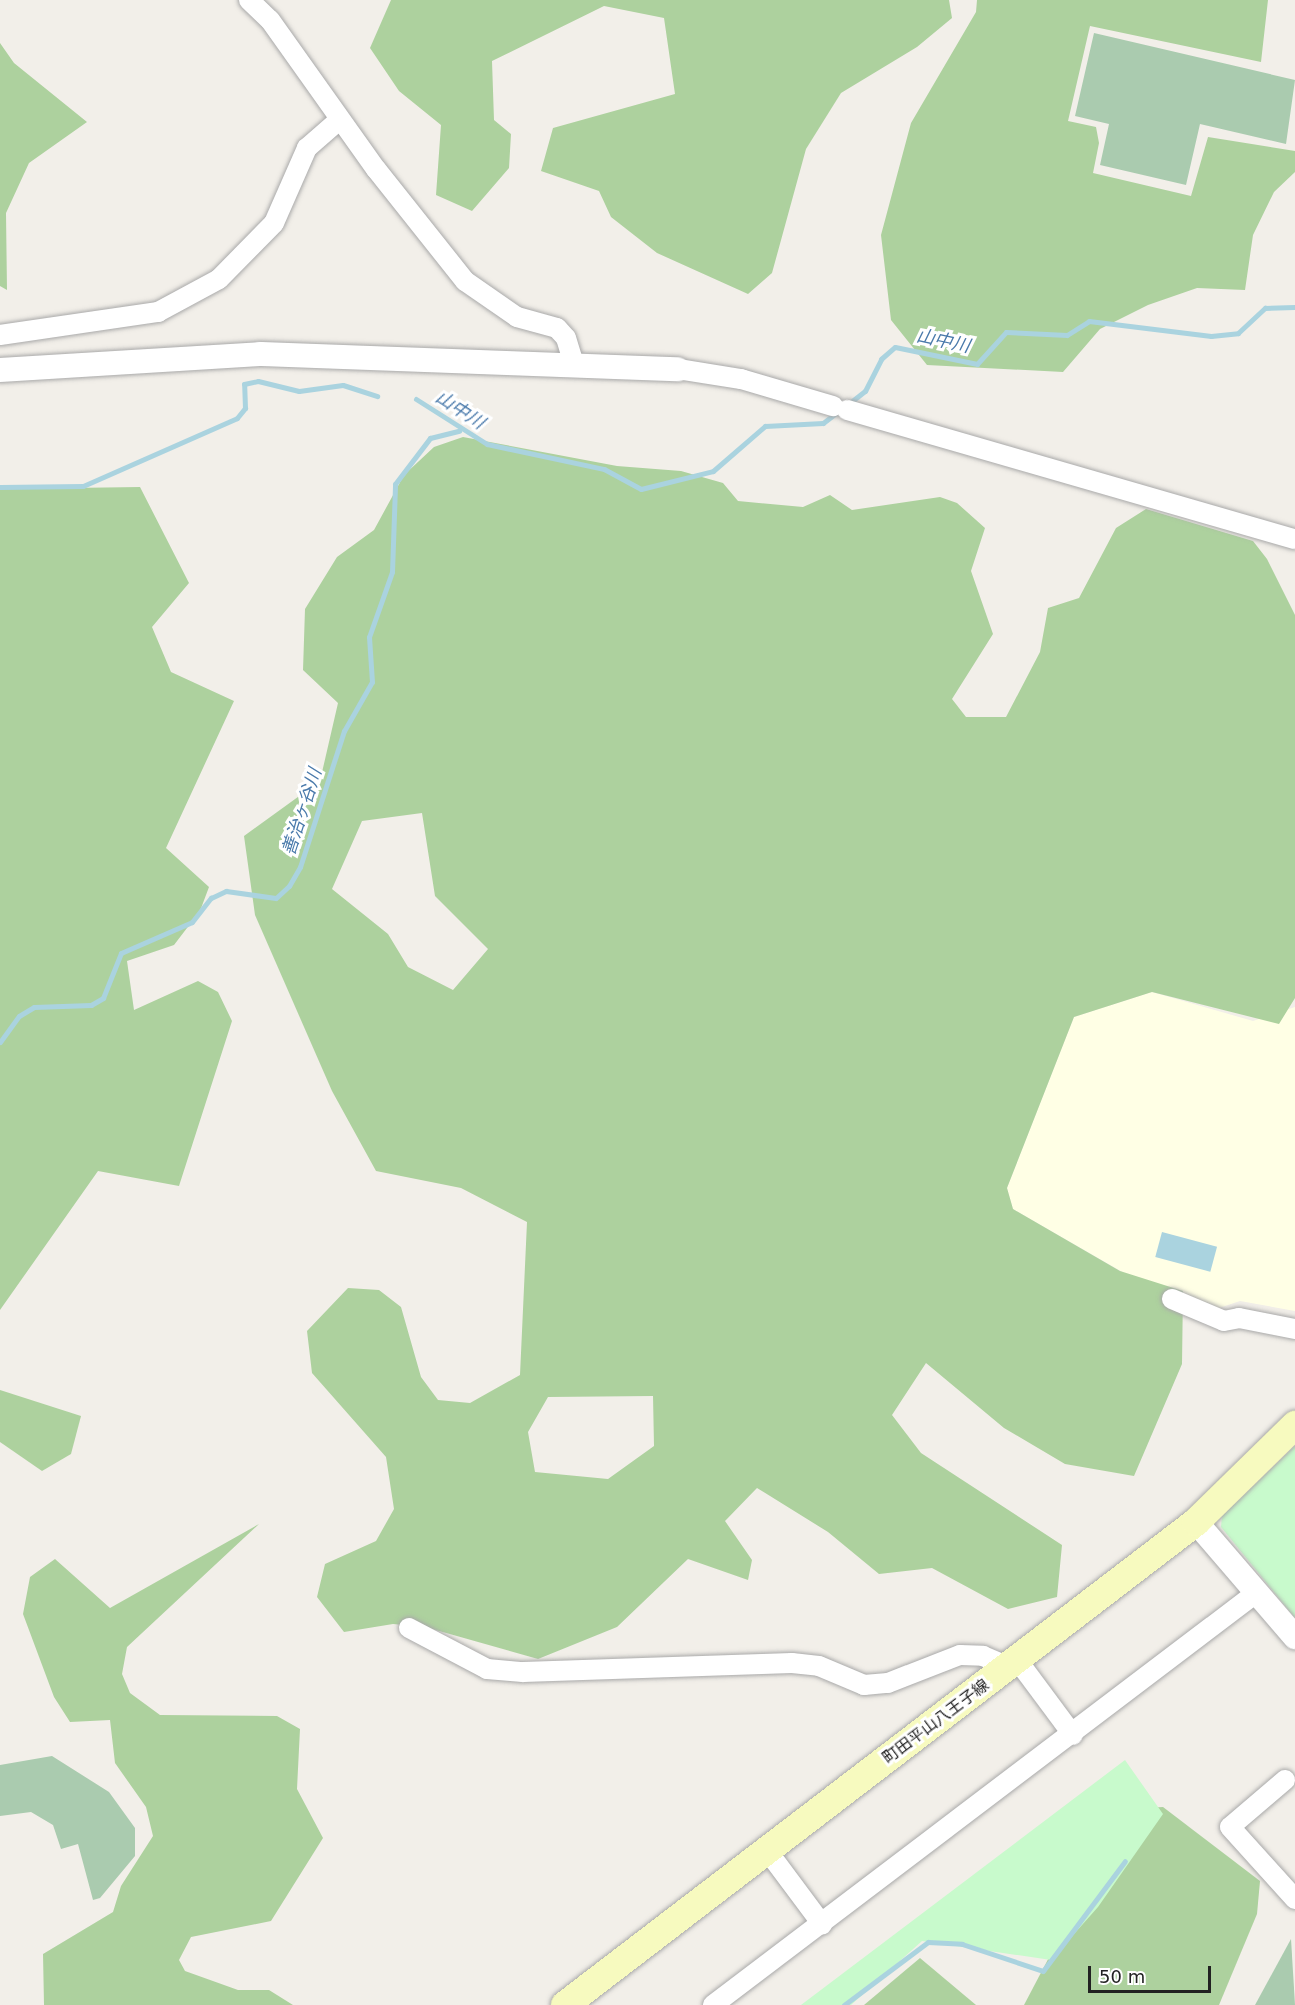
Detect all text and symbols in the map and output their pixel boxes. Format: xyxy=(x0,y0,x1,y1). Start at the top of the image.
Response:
water label: 山中川 xyxy=(914,325,972,357)
water label: 山中川 xyxy=(431,386,489,434)
water label: 善治ヶ谷川 xyxy=(278,766,326,858)
street label: 町田平山八王子線 xyxy=(879,1676,993,1768)
scale bar xyxy=(1091,1954,1214,1992)
text: 50 m xyxy=(1099,1966,1145,1987)

